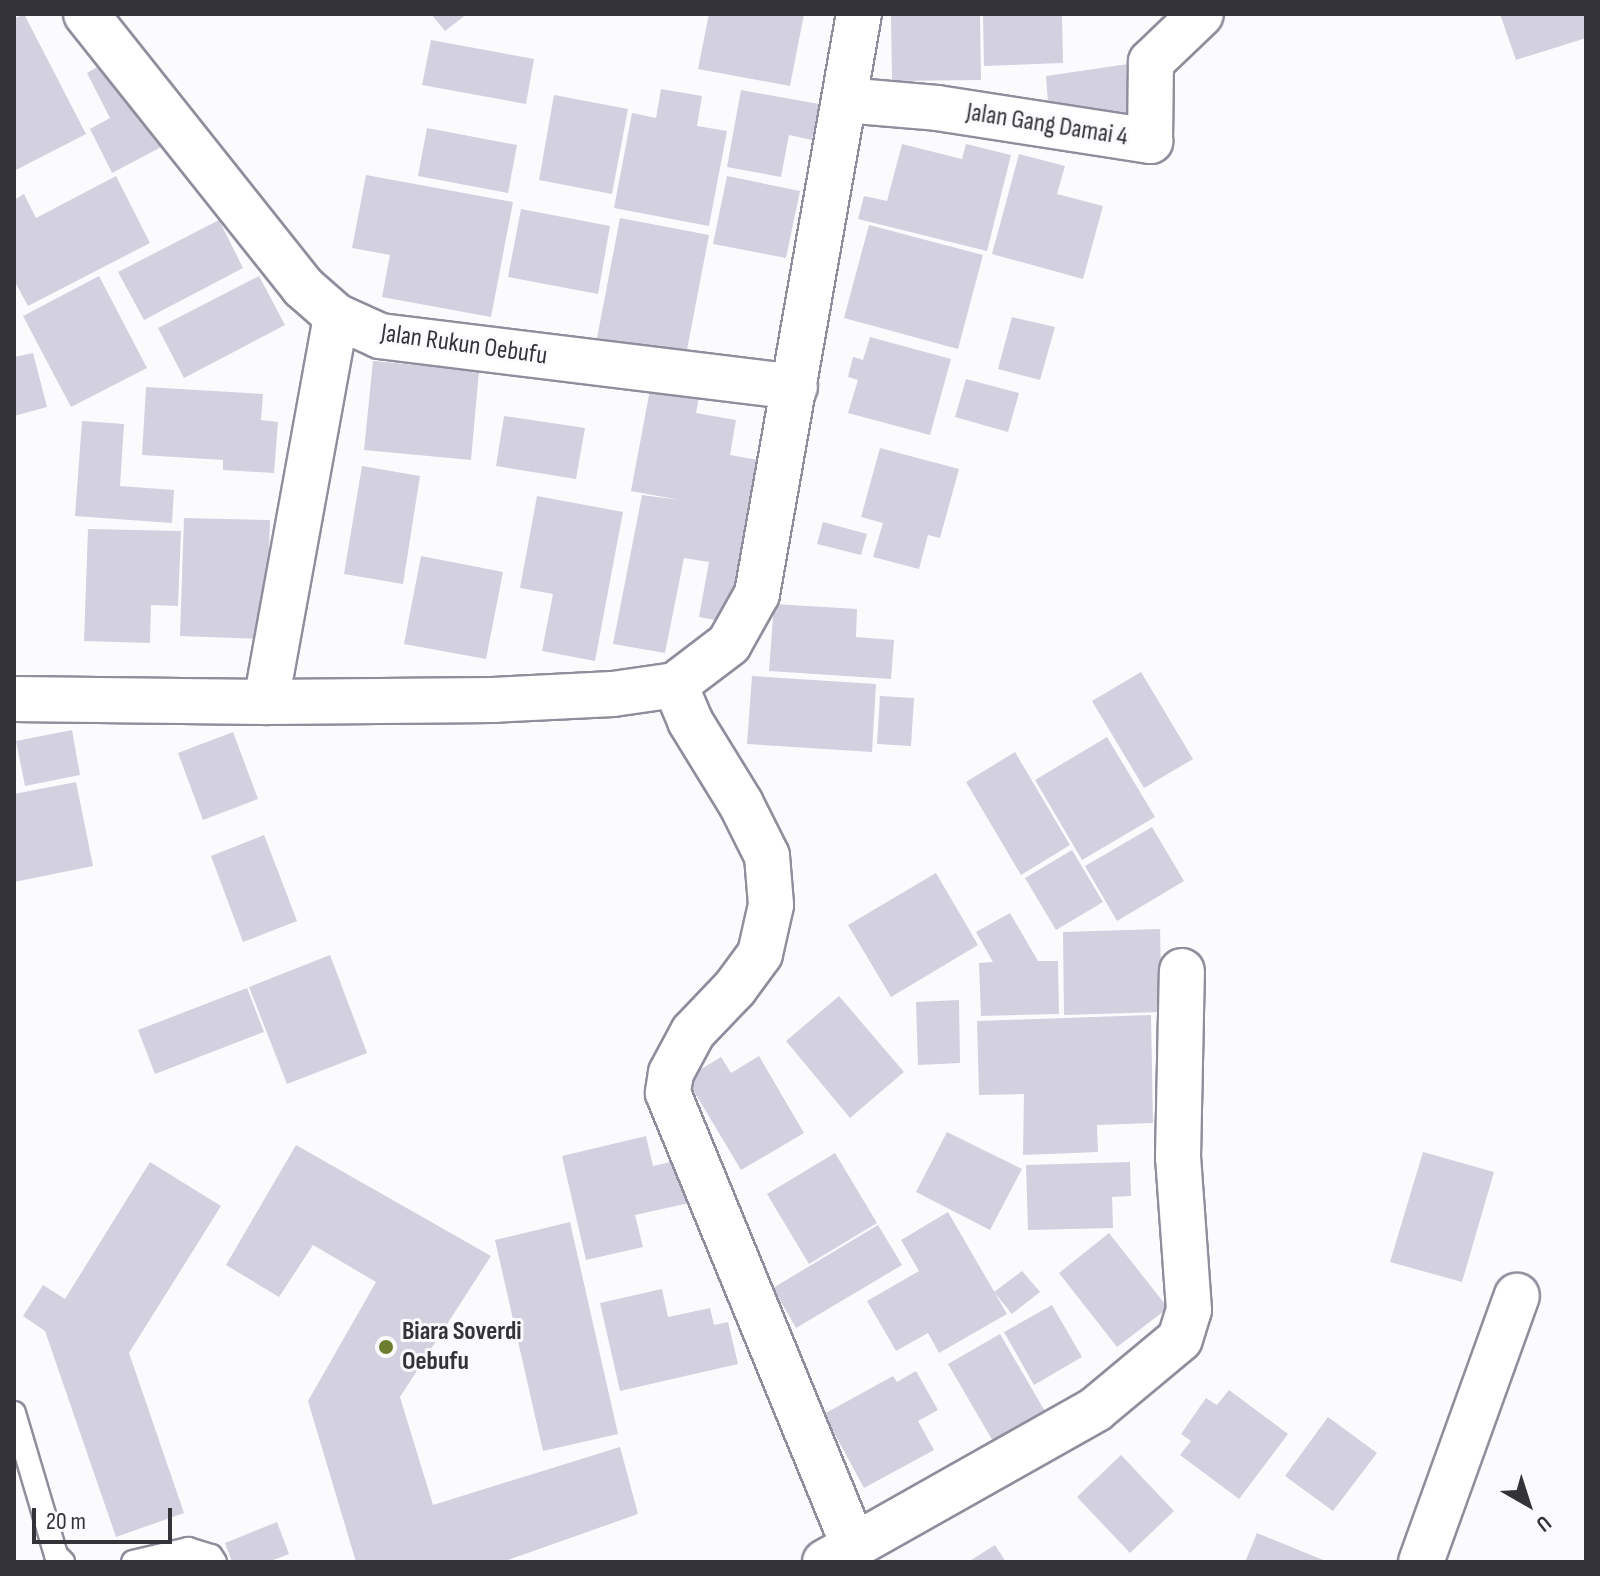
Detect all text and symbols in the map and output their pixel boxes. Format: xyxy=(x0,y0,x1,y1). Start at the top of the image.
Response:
street label: Jalan Gang Damai 4 xyxy=(964,97,1130,153)
street label: Jalan Rukun Oebufu xyxy=(379,318,549,372)
place label: Biara Soverdi Oebufu xyxy=(402,1316,522,1378)
marker: Biara Soverdi Oebufu xyxy=(377,1338,395,1356)
north arrow xyxy=(1488,1464,1568,1544)
scale bar xyxy=(36,1492,176,1542)
text: 20 m xyxy=(46,1507,86,1536)
text: U xyxy=(1530,1509,1556,1537)

